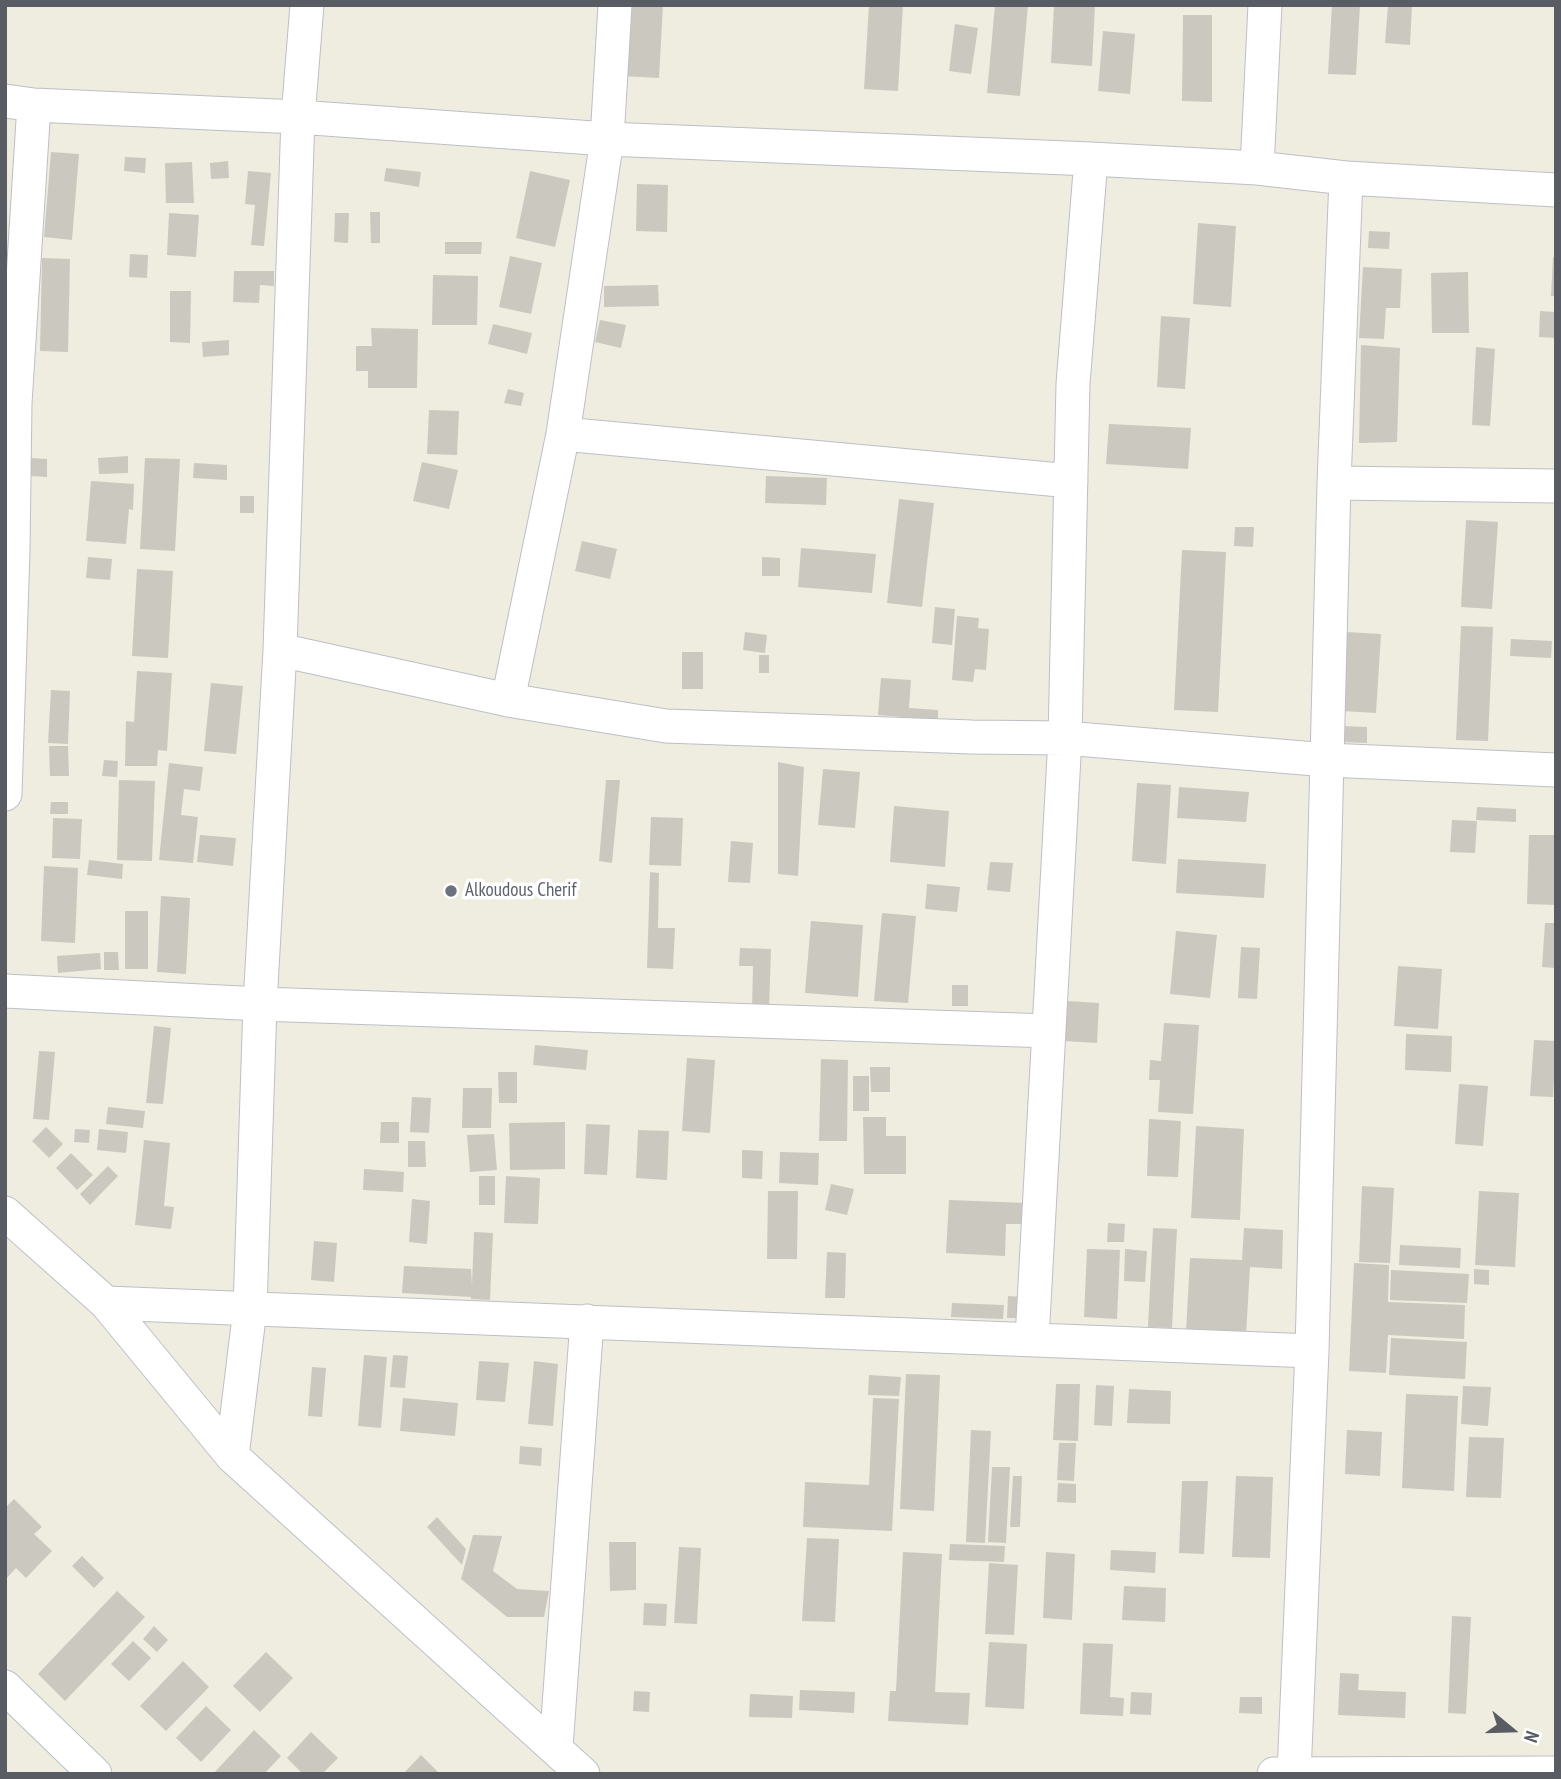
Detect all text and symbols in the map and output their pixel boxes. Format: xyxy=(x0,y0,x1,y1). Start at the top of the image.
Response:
place label: Alkoudous Cherif xyxy=(465,880,576,902)
marker: Alkoudous Cherif xyxy=(443,883,459,899)
north arrow xyxy=(1477,1695,1547,1765)
text: N xyxy=(1519,1728,1545,1746)

